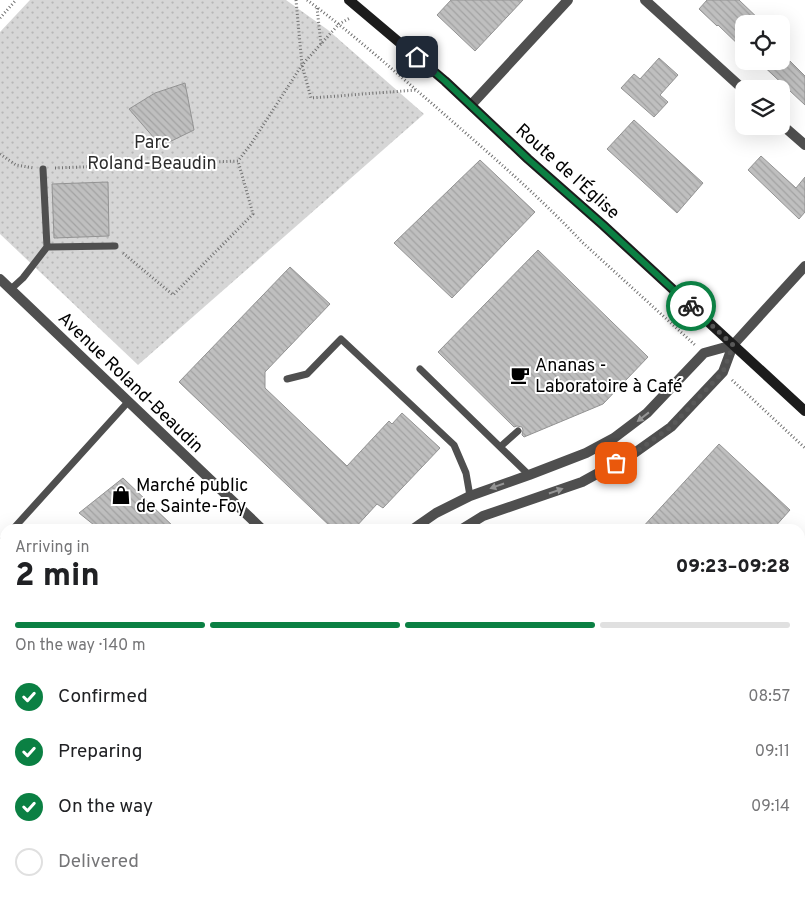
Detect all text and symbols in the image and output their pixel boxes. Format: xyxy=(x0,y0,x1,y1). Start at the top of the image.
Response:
map controls xyxy=(735,15,790,135)
button: locate xyxy=(735,15,790,70)
pin xyxy=(396,36,438,78)
icon: home xyxy=(403,43,431,71)
button: layers xyxy=(735,80,790,135)
street label: Route de l'Église xyxy=(510,118,625,225)
park label: Parc Roland-Beaudin xyxy=(87,132,217,176)
courier xyxy=(666,281,716,331)
icon: bike xyxy=(677,292,705,320)
street label: Avenue Roland-Beaudin xyxy=(52,307,208,459)
place label: Ananas - Laboratoire à Café xyxy=(535,355,682,399)
cafe icon: Ananas - Laboratoire à Café xyxy=(509,364,531,386)
one-way arrow xyxy=(636,411,649,422)
pin xyxy=(595,442,637,484)
icon: bag xyxy=(602,449,630,477)
place label: Marché public de Sainte-Foy xyxy=(136,475,248,519)
one-way arrow xyxy=(489,483,504,491)
shop icon: Marché public de Sainte-Foy xyxy=(110,484,132,506)
one-way arrow xyxy=(548,487,563,494)
text: Arriving in xyxy=(15,538,90,558)
text: 09:23–09:28 xyxy=(676,555,790,579)
text: 2 min xyxy=(15,557,100,597)
text: On the way · 140 m xyxy=(15,636,146,656)
icon: check xyxy=(15,683,43,711)
text: Confirmed xyxy=(58,685,148,709)
text: 08:57 xyxy=(748,687,790,707)
icon: check xyxy=(15,738,43,766)
text: Preparing xyxy=(58,740,142,764)
text: 09:11 xyxy=(755,742,790,762)
icon: check xyxy=(15,793,43,821)
text: On the way xyxy=(58,795,153,819)
text: 09:14 xyxy=(751,797,790,817)
text: Delivered xyxy=(58,850,139,874)

